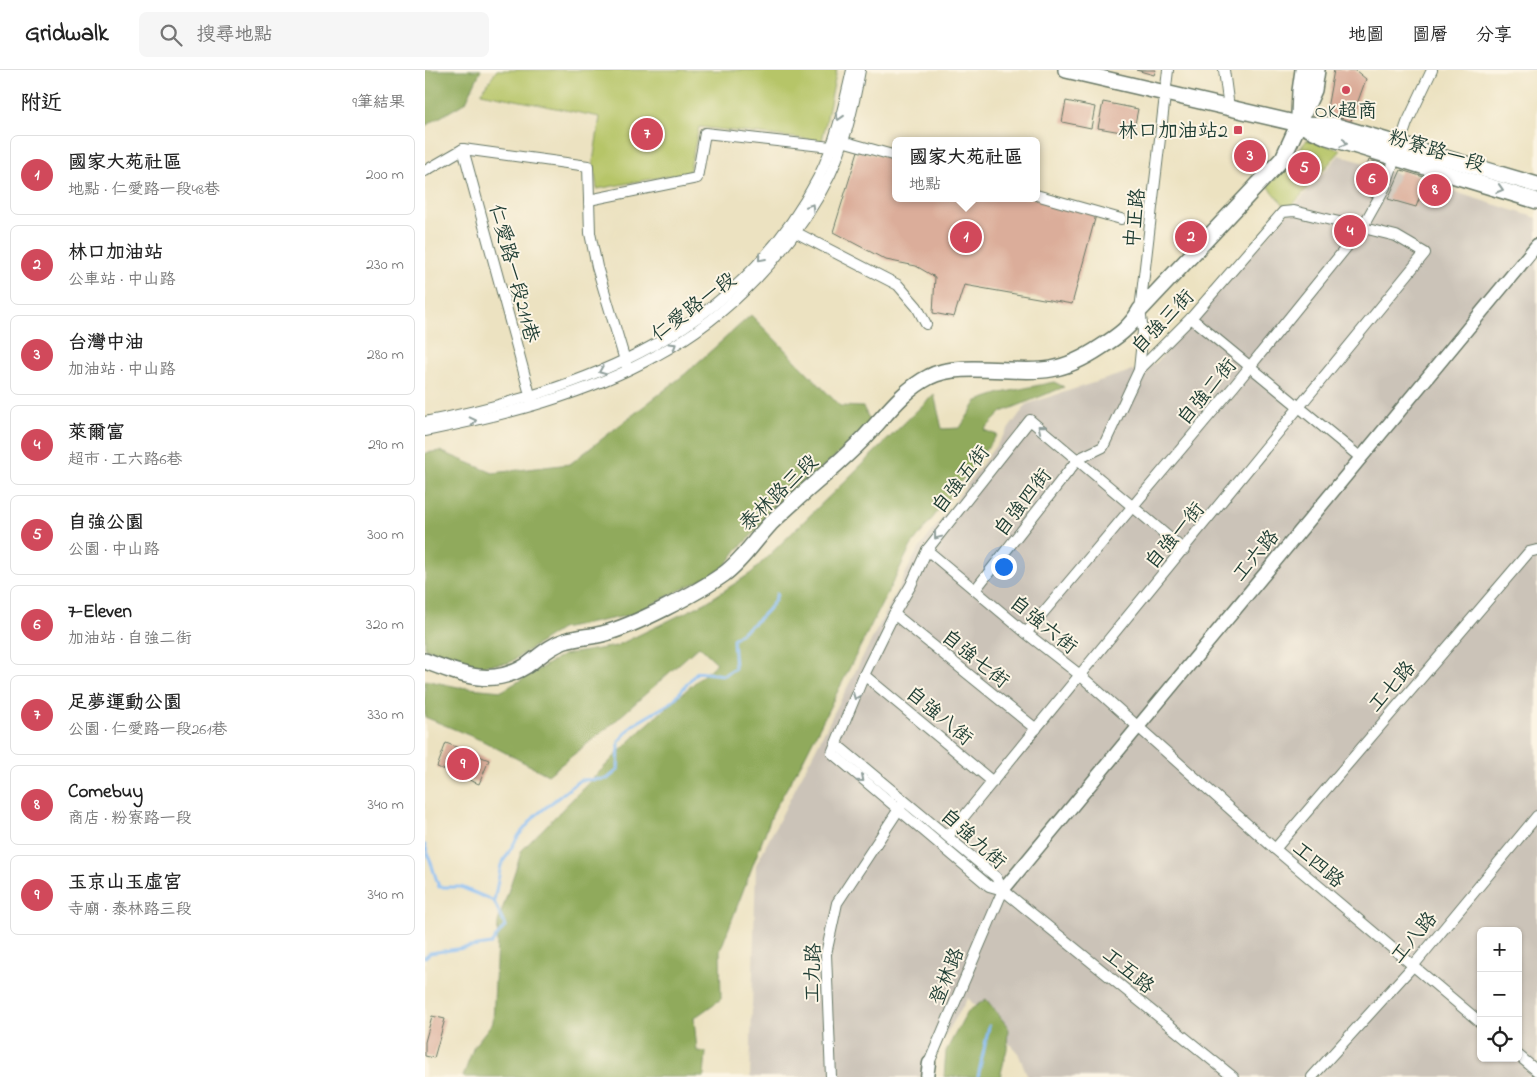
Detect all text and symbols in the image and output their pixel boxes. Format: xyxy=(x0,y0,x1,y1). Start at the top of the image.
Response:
search box xyxy=(139,12,489,57)
text: Gridwalk xyxy=(25,17,109,52)
icon: search xyxy=(157,21,185,49)
text: 搜尋地點 xyxy=(197,22,273,49)
text: 地圖 xyxy=(1348,23,1384,49)
text: 圖層 xyxy=(1412,23,1448,49)
text: 分享 xyxy=(1476,23,1512,49)
marker: OK超商 xyxy=(1340,84,1352,96)
text: 附近 xyxy=(20,89,62,119)
text: 9筆結果 xyxy=(352,91,405,115)
place label: OK超商 xyxy=(1315,98,1377,127)
one-way arrow xyxy=(835,112,845,121)
pin: 7 xyxy=(631,115,663,153)
place label: 林口加油站2 xyxy=(1118,118,1228,147)
marker: 林口加油站2 xyxy=(1232,124,1244,136)
street label: 粉寮路一段 xyxy=(1384,124,1488,181)
popup xyxy=(892,137,1040,202)
pin: 3 xyxy=(1234,137,1266,175)
one-way arrow xyxy=(1339,137,1348,147)
text: 國家大苑社區 xyxy=(909,145,1023,172)
pin: 5 xyxy=(1288,149,1320,187)
text: 國家大苑社區 xyxy=(68,150,182,177)
pin: 6 xyxy=(1356,160,1388,198)
text: 1 xyxy=(34,163,40,187)
text: 200 m xyxy=(366,163,404,187)
pin: 8 xyxy=(1419,171,1451,209)
text: 地點 xyxy=(909,173,941,197)
text: 地點 · 仁愛路一段48巷 xyxy=(68,178,220,202)
one-way arrow xyxy=(1495,184,1503,194)
street label: 中正路 xyxy=(1119,186,1154,250)
street label: 仁愛路一段211巷 xyxy=(480,201,545,347)
one-way arrow xyxy=(805,204,815,213)
pin: 4 xyxy=(1334,212,1366,250)
pin: 1 xyxy=(950,218,982,256)
pin: 2 xyxy=(1175,218,1207,256)
text: 林口加油站 xyxy=(68,240,163,267)
one-way arrow xyxy=(758,252,767,261)
text: 2 xyxy=(33,253,41,277)
text: 230 m xyxy=(366,253,404,277)
street label: 仁愛路一段 xyxy=(646,266,743,350)
text: 公車站 · 中山路 xyxy=(68,268,175,292)
street label: 自強三街 xyxy=(1126,284,1202,362)
text: 台灣中油 xyxy=(68,330,144,357)
one-way arrow xyxy=(668,342,677,352)
text: 3 xyxy=(34,343,40,367)
text: 280 m xyxy=(367,343,404,367)
street label: 自強二街 xyxy=(1171,353,1245,433)
text: 加油站 · 中山路 xyxy=(68,358,175,382)
one-way arrow xyxy=(598,365,607,375)
one-way arrow xyxy=(468,416,477,427)
text: 萊爾富 xyxy=(68,420,125,447)
one-way arrow xyxy=(1037,425,1046,434)
text: 4 xyxy=(34,433,40,457)
text: 290 m xyxy=(368,433,404,457)
street label: 自強五街 xyxy=(926,440,998,521)
text: 超市 · 工六路6巷 xyxy=(68,448,182,472)
street label: 泰林路三段 xyxy=(734,449,826,539)
street label: 自強四街 xyxy=(988,463,1060,544)
street label: 自強一街 xyxy=(1139,497,1213,577)
text: 自強公園 xyxy=(68,510,144,537)
text: 5 xyxy=(32,523,42,547)
text: 300 m xyxy=(367,523,404,547)
street label: 工六路 xyxy=(1227,524,1288,589)
one-way arrow xyxy=(935,530,943,539)
text: 公園 · 中山路 xyxy=(68,538,159,562)
your location xyxy=(991,554,1017,580)
street label: 自強六街 xyxy=(1002,590,1083,662)
text: 7-Eleven xyxy=(68,599,132,626)
text: 6 xyxy=(33,613,41,637)
text: 320 m xyxy=(366,613,404,637)
street label: 自強七街 xyxy=(934,624,1015,696)
text: 加油站 · 自強二街 xyxy=(68,627,191,651)
street label: 工七路 xyxy=(1362,655,1424,720)
street label: 自強八街 xyxy=(898,680,978,754)
text: 足夢運動公園 xyxy=(68,690,182,717)
one-way arrow xyxy=(851,691,862,700)
text: 7 xyxy=(34,703,40,727)
text: 330 m xyxy=(367,703,404,727)
text: 公園 · 仁愛路一段261巷 xyxy=(68,718,228,742)
pin: 9 xyxy=(447,745,479,783)
one-way arrow xyxy=(856,773,865,782)
text: Comebuy xyxy=(68,779,143,806)
text: 8 xyxy=(34,793,40,817)
text: 340 m xyxy=(367,793,404,817)
street label: 自強九街 xyxy=(933,802,1012,877)
text: 商店 · 粉寮路一段 xyxy=(68,807,191,831)
street label: 工四路 xyxy=(1285,836,1350,897)
text: 玉京山玉虛宮 xyxy=(68,870,182,897)
text: 9 xyxy=(35,883,39,907)
text: 340 m xyxy=(367,883,404,907)
text: 寺廟 · 泰林路三段 xyxy=(68,898,191,922)
street label: 工八路 xyxy=(1385,906,1446,971)
map controls xyxy=(1477,927,1522,1062)
button: + xyxy=(1477,927,1522,972)
street label: 工九路 xyxy=(799,942,830,1003)
street label: 工五路 xyxy=(1095,942,1161,1003)
street label: 登林路 xyxy=(924,943,973,1010)
button: − xyxy=(1477,972,1522,1017)
button: locate xyxy=(1477,1017,1522,1062)

